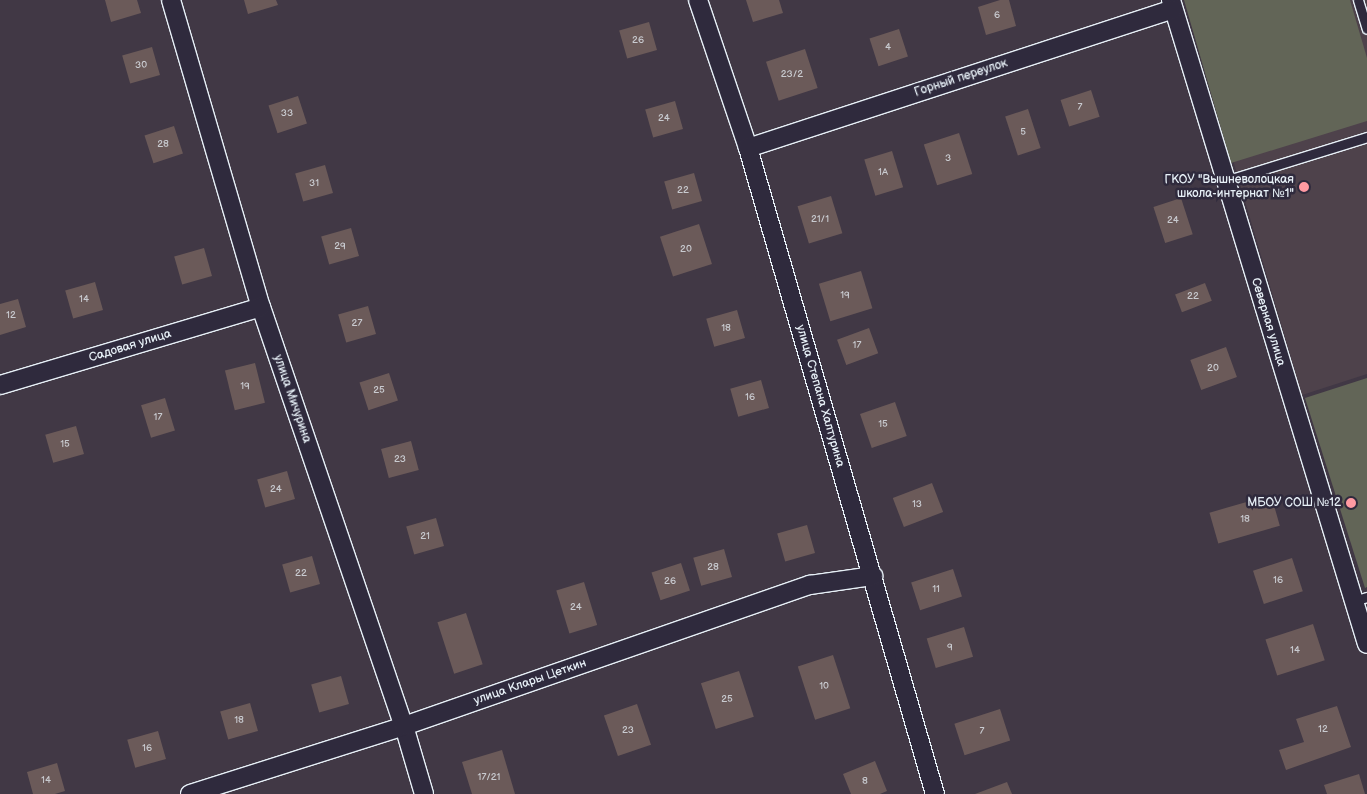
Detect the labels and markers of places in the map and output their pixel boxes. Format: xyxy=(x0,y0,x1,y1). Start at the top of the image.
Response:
place label: ГКОУ "Вышневолоцкая школа-интернат №1" xyxy=(1165,173,1294,201)
marker: ГКОУ "Вышневолоцкая школа-интернат №1" xyxy=(1298,181,1310,193)
place label: МБОУ СОШ №12 xyxy=(1247,496,1341,510)
marker: МБОУ СОШ №12 xyxy=(1345,497,1357,509)

